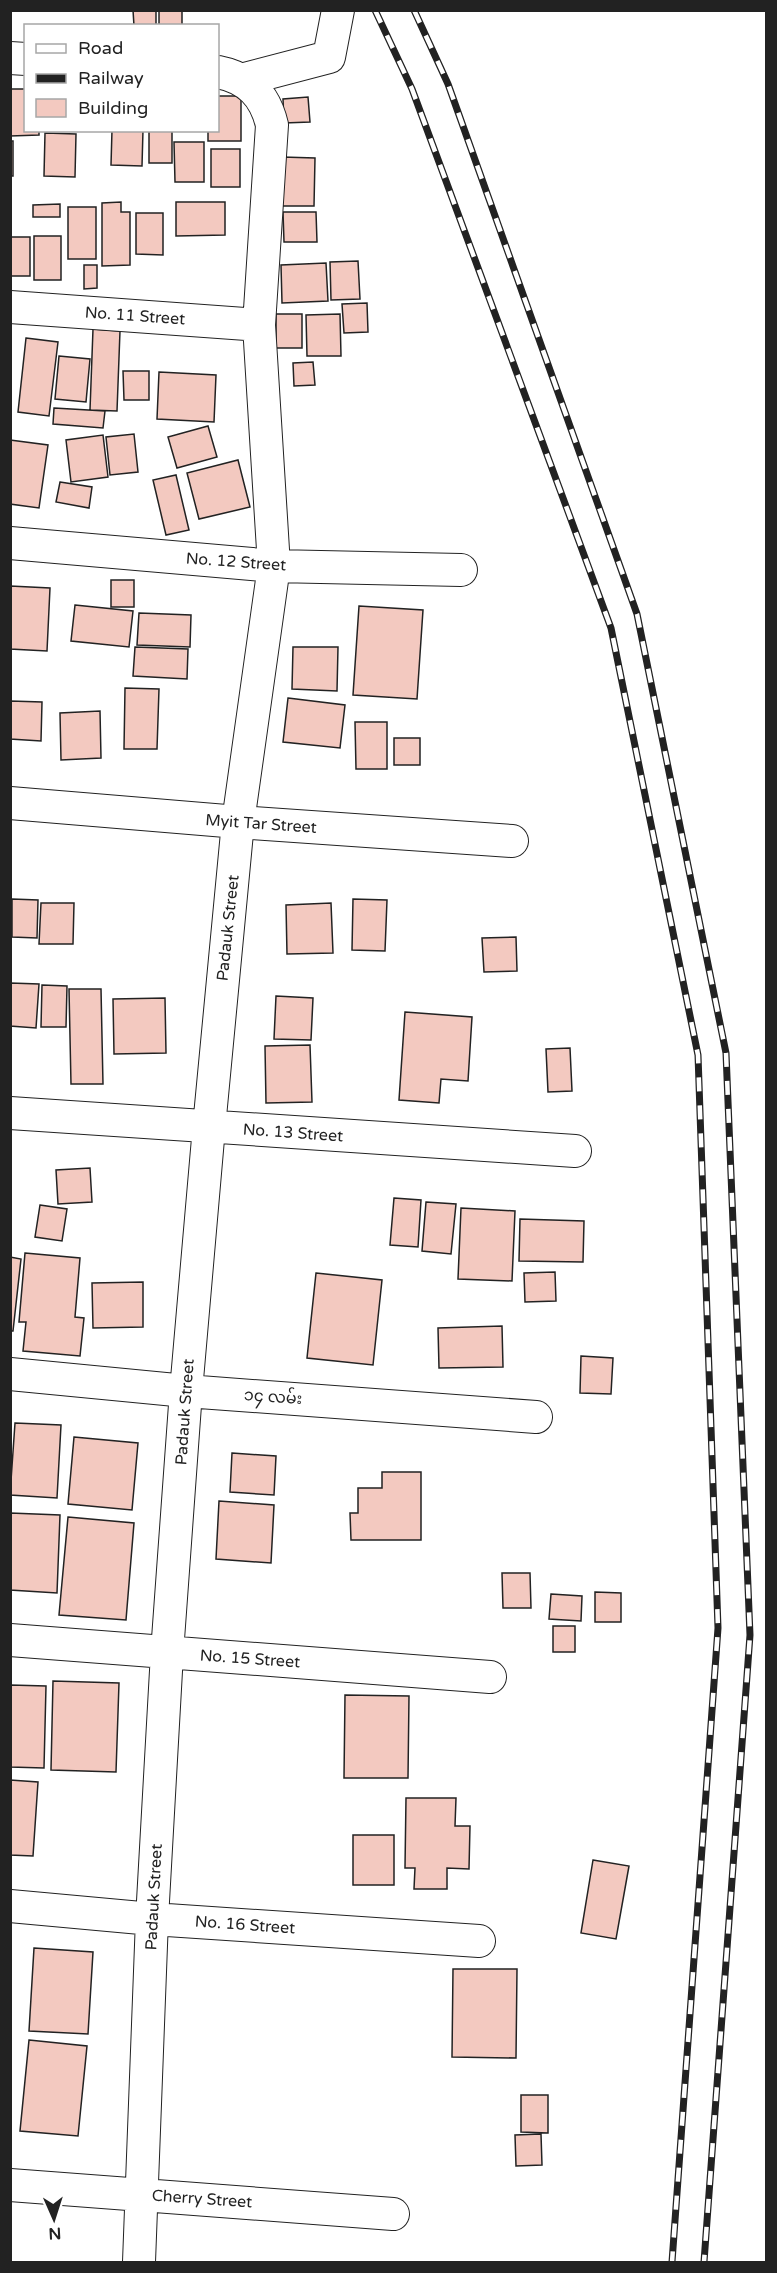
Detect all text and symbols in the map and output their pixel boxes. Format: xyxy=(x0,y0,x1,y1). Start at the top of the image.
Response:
legend xyxy=(24,24,219,132)
text: Road xyxy=(78,37,123,59)
text: Railway xyxy=(78,67,144,89)
text: Building xyxy=(78,97,148,119)
street label: No. 11 Street xyxy=(84,303,186,329)
street label: No. 12 Street xyxy=(185,549,287,575)
street label: Myit Tar Street xyxy=(205,810,317,838)
street label: Padauk Street xyxy=(212,874,244,982)
street label: No. 13 Street xyxy=(242,1120,344,1146)
street label: Padauk Street xyxy=(171,1358,199,1466)
street label: ၁၄ လမ်း xyxy=(243,1383,303,1412)
street label: No. 15 Street xyxy=(199,1646,301,1672)
street label: Padauk Street xyxy=(141,1843,167,1951)
street label: No. 16 Street xyxy=(194,1912,296,1938)
street label: Cherry Street xyxy=(151,2186,253,2212)
north arrow xyxy=(24,2189,84,2249)
text: N xyxy=(48,2223,62,2243)

